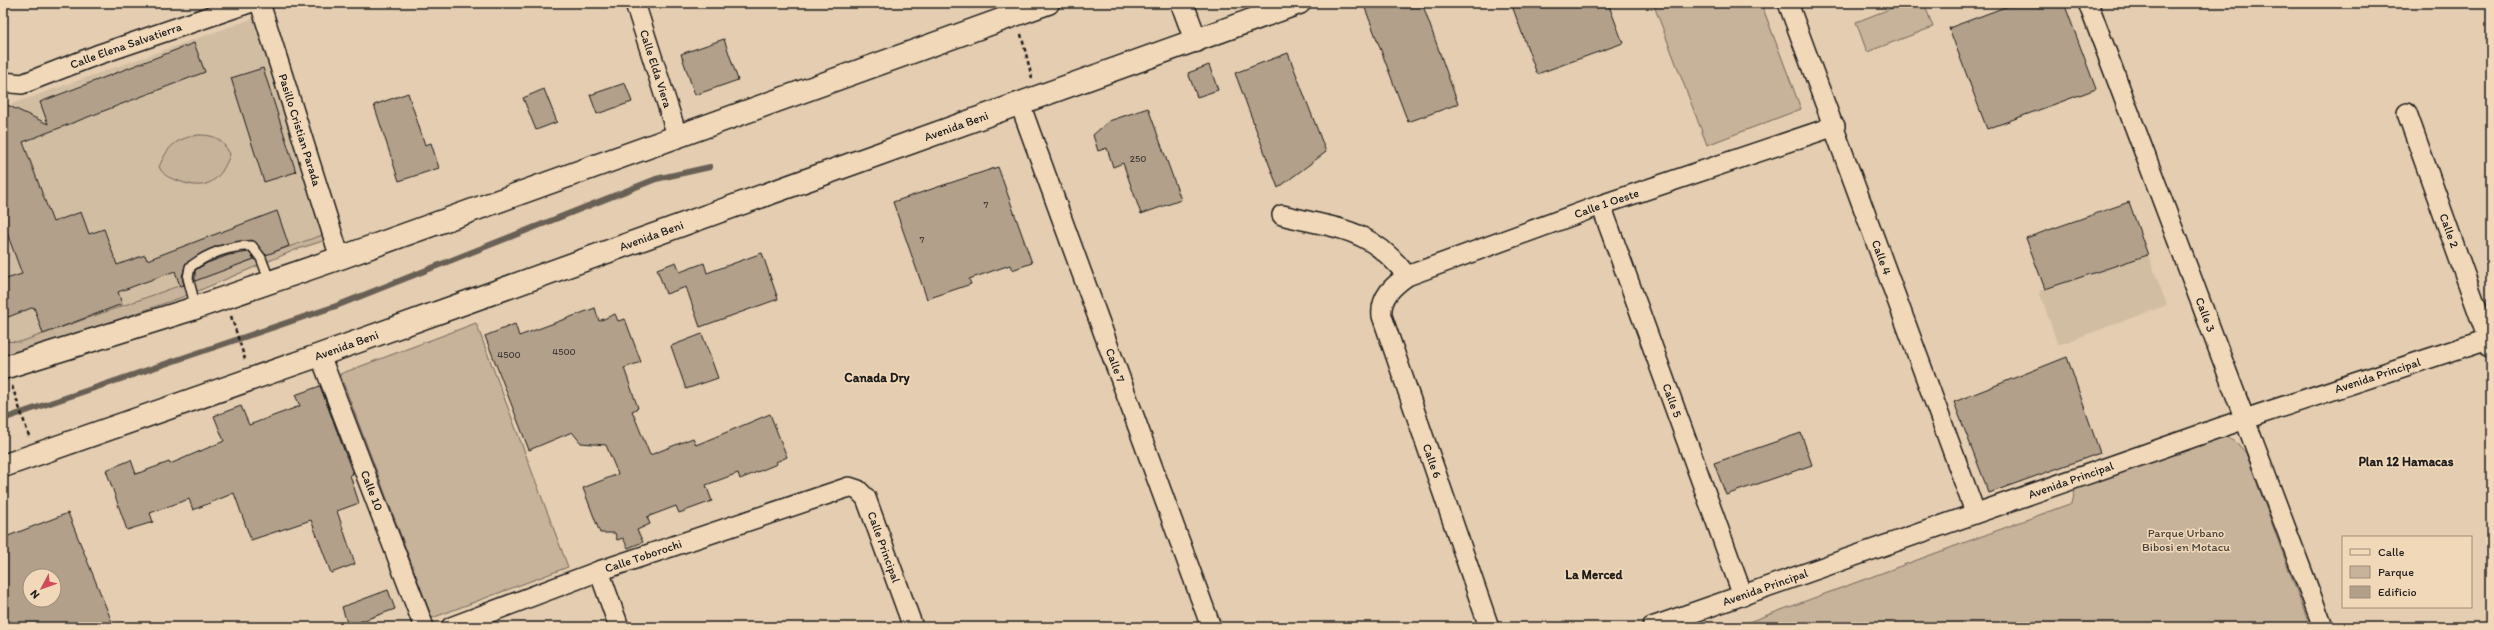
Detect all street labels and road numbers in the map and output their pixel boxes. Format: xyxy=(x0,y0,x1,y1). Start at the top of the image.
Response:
street label: Calle Elena Salvatierra xyxy=(68,19,184,72)
street label: Calle Elda Viera xyxy=(637,28,675,110)
street label: Pasillo Cristian Parada xyxy=(276,72,324,188)
street label: Avenida Beni xyxy=(922,108,990,144)
street label: Calle 1 Oeste xyxy=(1572,186,1641,221)
street label: Calle 2 xyxy=(2437,212,2462,250)
street label: Avenida Beni xyxy=(617,218,685,254)
street label: Calle 4 xyxy=(1869,238,1894,277)
street label: Calle 3 xyxy=(2193,295,2218,334)
street label: Avenida Beni xyxy=(313,328,380,363)
street label: Calle 7 xyxy=(1103,346,1128,384)
street label: Avenida Principal xyxy=(2333,355,2423,396)
street label: Calle 5 xyxy=(1659,381,1685,420)
street label: Calle 6 xyxy=(1420,442,1444,480)
street label: Avenida Principal xyxy=(2026,458,2116,501)
street label: Calle 10 xyxy=(358,468,386,513)
street label: Calle Principal xyxy=(864,509,903,585)
street label: Calle Toborochi xyxy=(603,537,684,576)
street label: Avenida Principal xyxy=(1721,566,1810,609)

